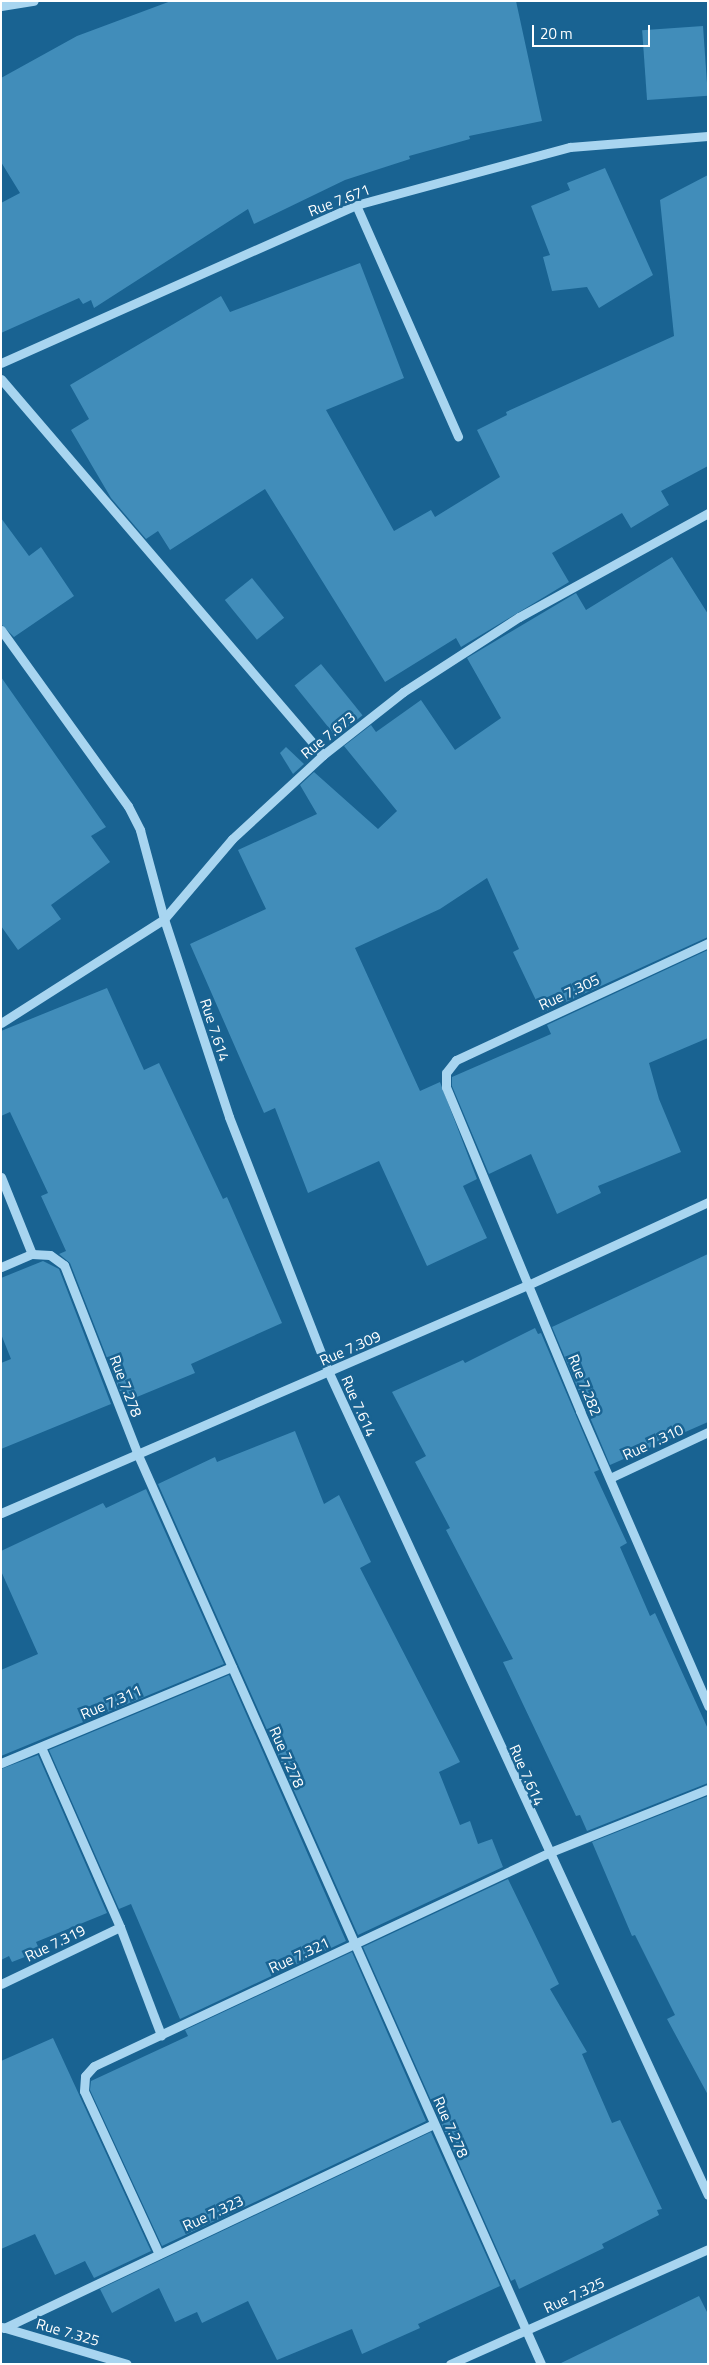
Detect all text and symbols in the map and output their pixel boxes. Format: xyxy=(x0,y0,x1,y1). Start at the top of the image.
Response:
scale bar xyxy=(534,15,652,47)
text: 20 m xyxy=(540,22,573,45)
street label: Rue 7.671 xyxy=(305,180,373,220)
street label: Rue 7.673 xyxy=(297,708,359,762)
street label: Rue 7.305 xyxy=(536,970,602,1014)
street label: Rue 7.614 xyxy=(196,996,234,1064)
street label: Rue 7.309 xyxy=(317,1327,383,1369)
street label: Rue 7.278 xyxy=(106,1352,146,1420)
street label: Rue 7.282 xyxy=(565,1352,605,1418)
street label: Rue 7.614 xyxy=(338,1373,380,1439)
street label: Rue 7.310 xyxy=(620,1420,686,1464)
street label: Rue 7.311 xyxy=(78,1681,144,1723)
street label: Rue 7.278 xyxy=(266,1724,308,1790)
street label: Rue 7.614 xyxy=(506,1742,548,1808)
street label: Rue 7.319 xyxy=(22,1921,88,1965)
street label: Rue 7.321 xyxy=(266,1933,332,1977)
street label: Rue 7.278 xyxy=(430,2094,472,2160)
street label: Rue 7.323 xyxy=(180,2191,246,2235)
street label: Rue 7.325 xyxy=(541,2273,607,2317)
street label: Rue 7.325 xyxy=(34,2314,102,2350)

